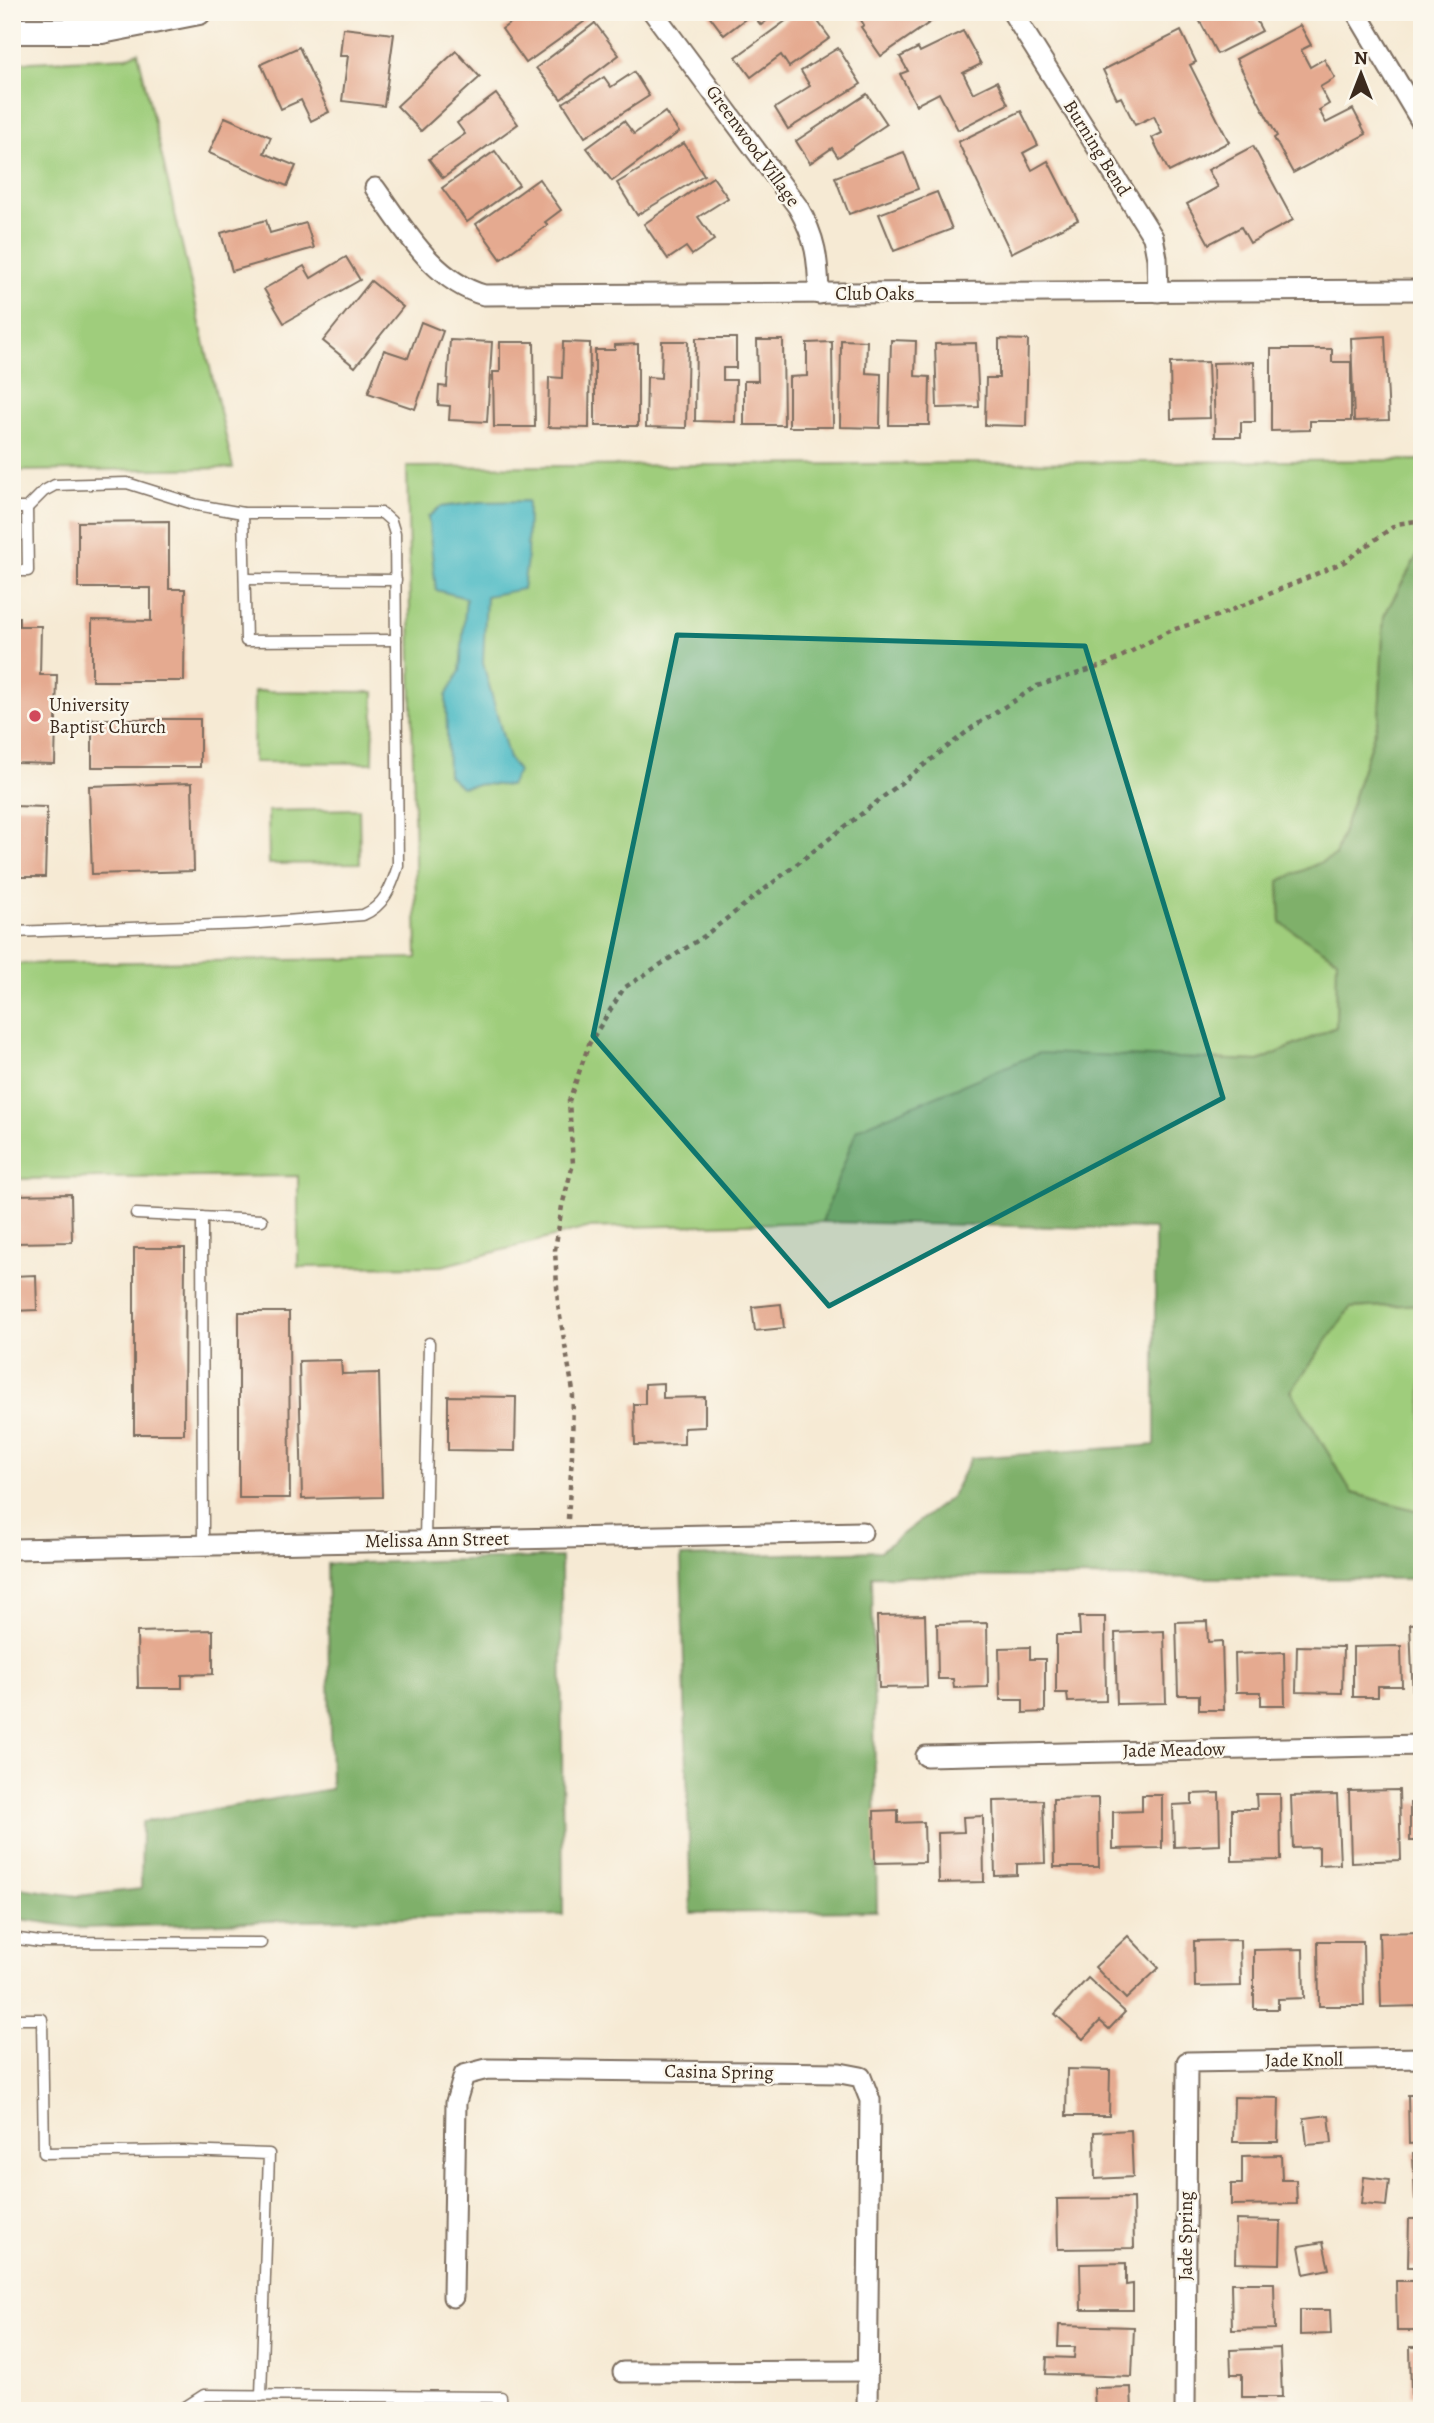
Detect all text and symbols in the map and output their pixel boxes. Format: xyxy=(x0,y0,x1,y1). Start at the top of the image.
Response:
north arrow xyxy=(1326,38,1396,108)
text: N xyxy=(1354,45,1368,71)
street label: Greenwood Village xyxy=(700,80,806,212)
street label: Burning Bend xyxy=(1057,95,1137,202)
street label: Club Oaks xyxy=(835,281,915,307)
place label: University Baptist Church xyxy=(49,692,166,740)
marker: University Baptist Church xyxy=(27,708,43,724)
street label: Melissa Ann Street xyxy=(365,1526,509,1554)
street label: Jade Meadow xyxy=(1122,1736,1226,1764)
street label: Jade Knoll xyxy=(1265,2046,1344,2074)
street label: Casina Spring xyxy=(664,2058,774,2086)
street label: Jade Spring xyxy=(1173,2191,1199,2281)

